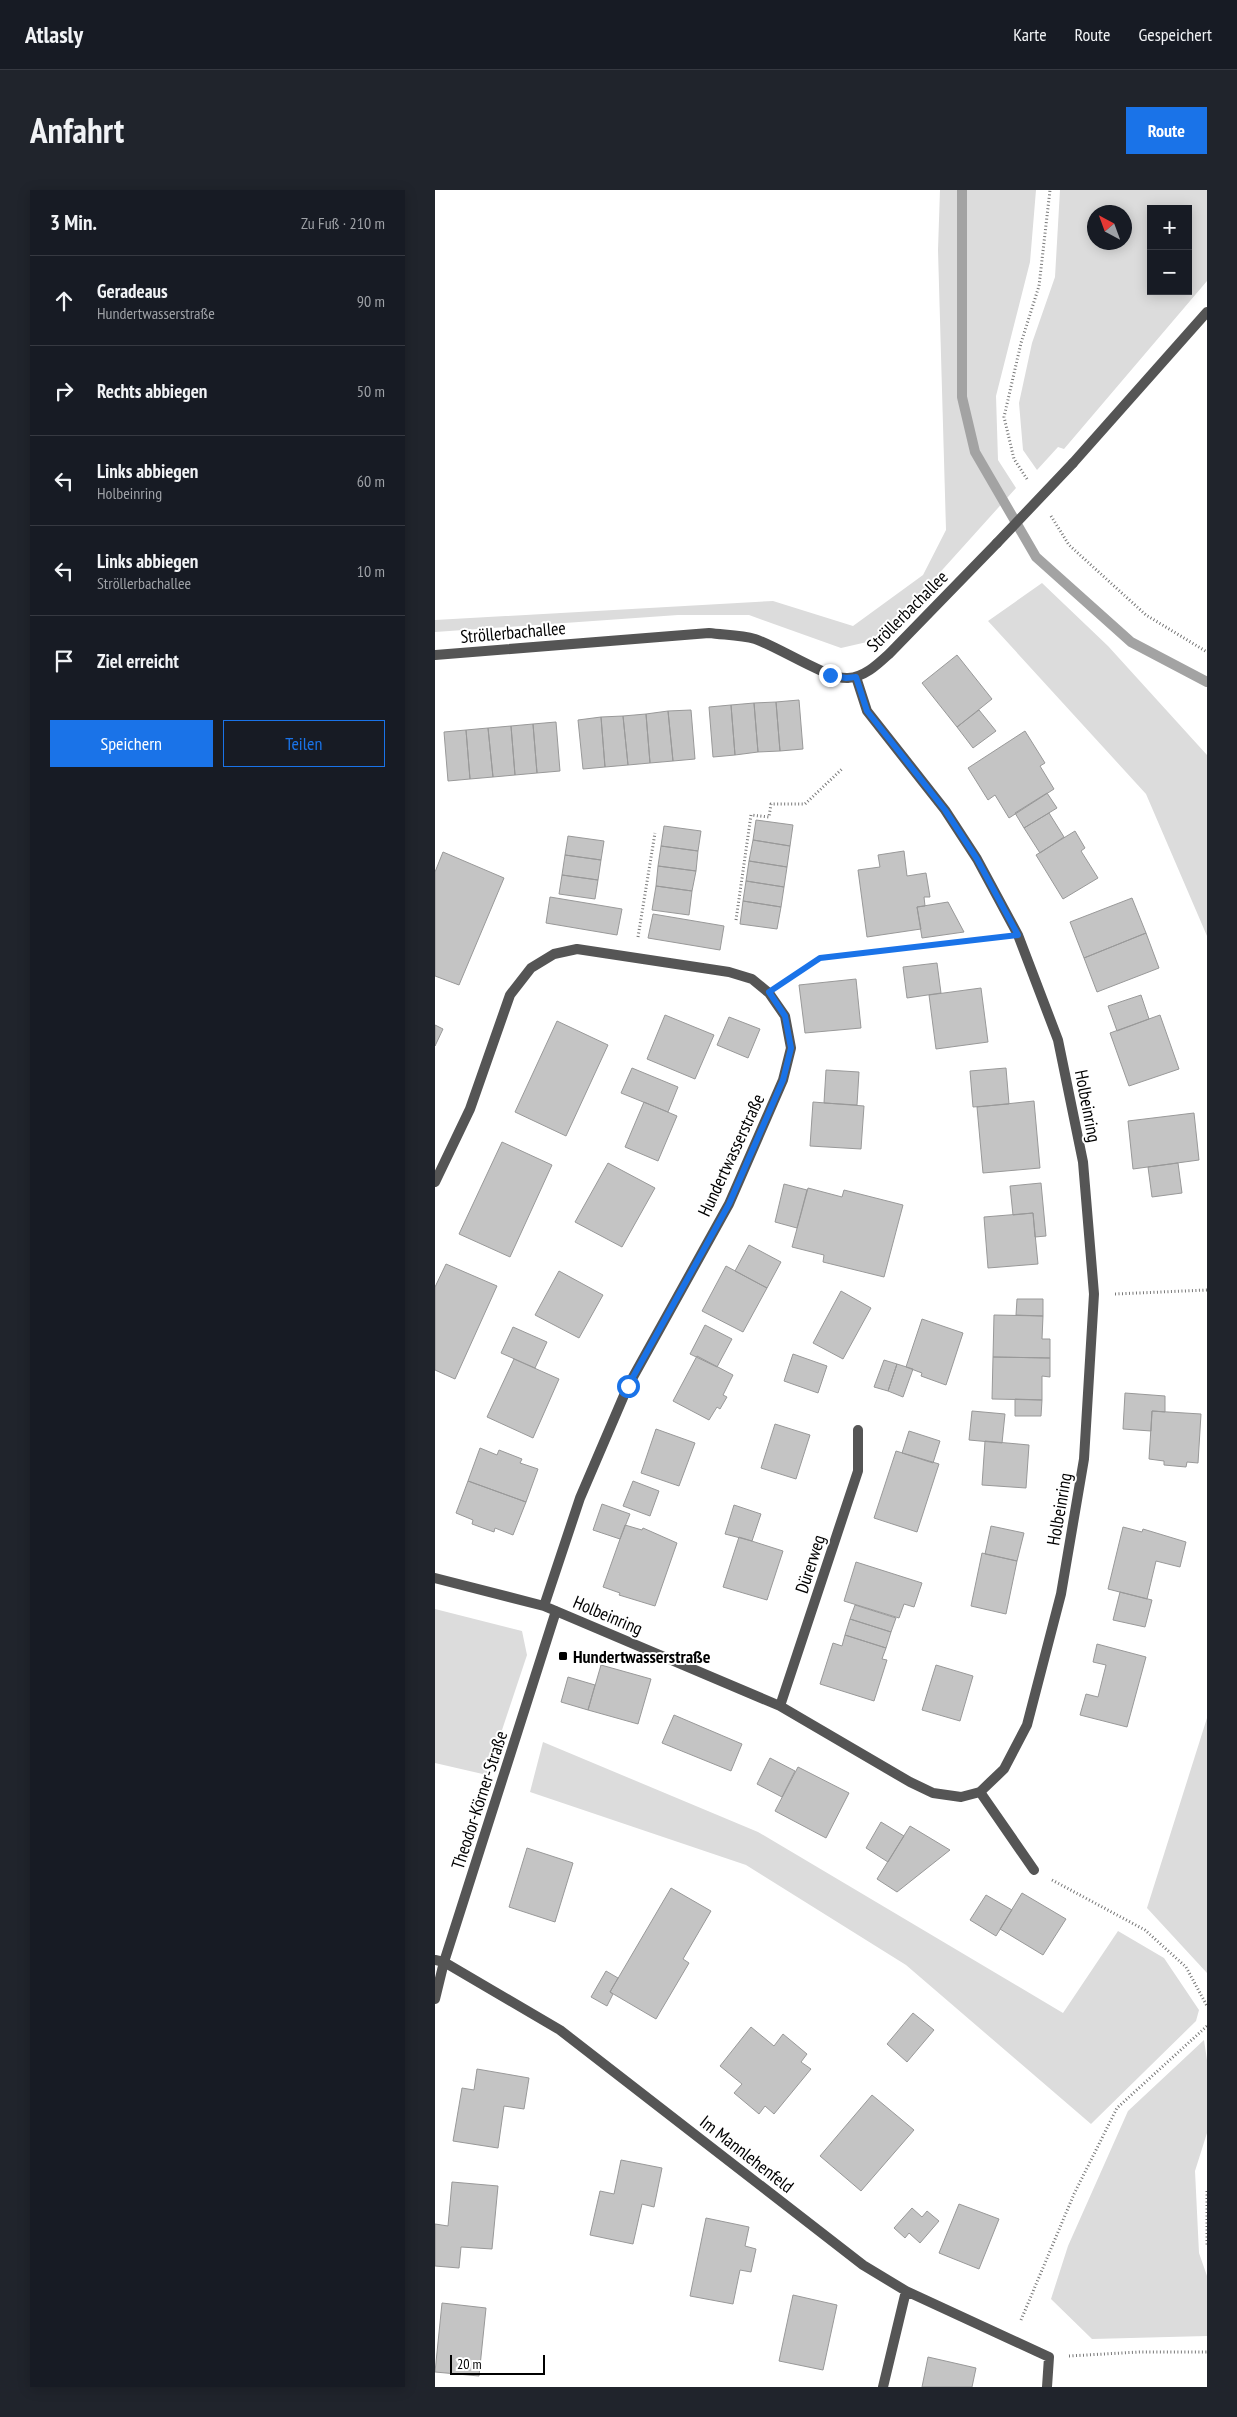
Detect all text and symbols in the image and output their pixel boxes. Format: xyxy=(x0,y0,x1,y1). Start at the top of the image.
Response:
text: Atlasly xyxy=(25,19,83,50)
text: Karte xyxy=(1013,23,1047,46)
text: Route xyxy=(1075,23,1110,46)
text: Gespeichert xyxy=(1138,23,1212,46)
text: Anfahrt xyxy=(30,107,124,153)
button: Route xyxy=(1126,107,1207,154)
north arrow xyxy=(1087,205,1132,250)
map controls xyxy=(1147,205,1192,295)
button: + xyxy=(1147,205,1192,250)
text: 3 Min. xyxy=(50,209,97,236)
text: Zu Fuß · 210 m xyxy=(301,213,385,233)
button: − xyxy=(1147,250,1192,295)
text: Geradeaus xyxy=(97,279,168,303)
icon: ahead xyxy=(50,287,78,315)
text: 90 m xyxy=(357,291,385,311)
text: Hundertwasserstraße xyxy=(97,303,215,323)
icon: right xyxy=(50,377,78,405)
text: Rechts abbiegen xyxy=(97,379,207,403)
text: 50 m xyxy=(357,381,385,401)
text: Links abbiegen xyxy=(97,459,198,483)
icon: left xyxy=(50,467,78,495)
text: 60 m xyxy=(357,471,385,491)
text: Holbeinring xyxy=(97,483,162,503)
text: Links abbiegen xyxy=(97,549,198,573)
icon: left xyxy=(50,557,78,585)
text: 10 m xyxy=(357,561,385,581)
street label: Ströllerbachallee xyxy=(861,565,953,657)
text: Ströllerbachallee xyxy=(97,573,191,593)
street label: Ströllerbachallee xyxy=(459,616,567,648)
icon: arrive xyxy=(50,647,78,675)
text: Ziel erreicht xyxy=(97,649,179,673)
route end xyxy=(819,664,842,687)
button: Speichern xyxy=(50,720,213,767)
button: Teilen xyxy=(223,720,385,767)
street label: Holbeinring xyxy=(1070,1068,1106,1144)
street label: Hundertwasserstraße xyxy=(693,1090,769,1220)
route start xyxy=(617,1375,640,1398)
street label: Holbeinring xyxy=(1041,1471,1077,1547)
street label: Dürerweg xyxy=(790,1532,830,1596)
street label: Holbeinring xyxy=(570,1590,646,1640)
place label: Hundertwasserstraße xyxy=(573,1645,711,1668)
marker: Hundertwasserstraße xyxy=(557,1650,569,1662)
street label: Theodor-Körner-Straße xyxy=(446,1728,512,1872)
street label: Im Mannlehenfeld xyxy=(695,2110,799,2198)
scale bar xyxy=(450,2352,545,2375)
text: 20 m xyxy=(457,2355,482,2373)

